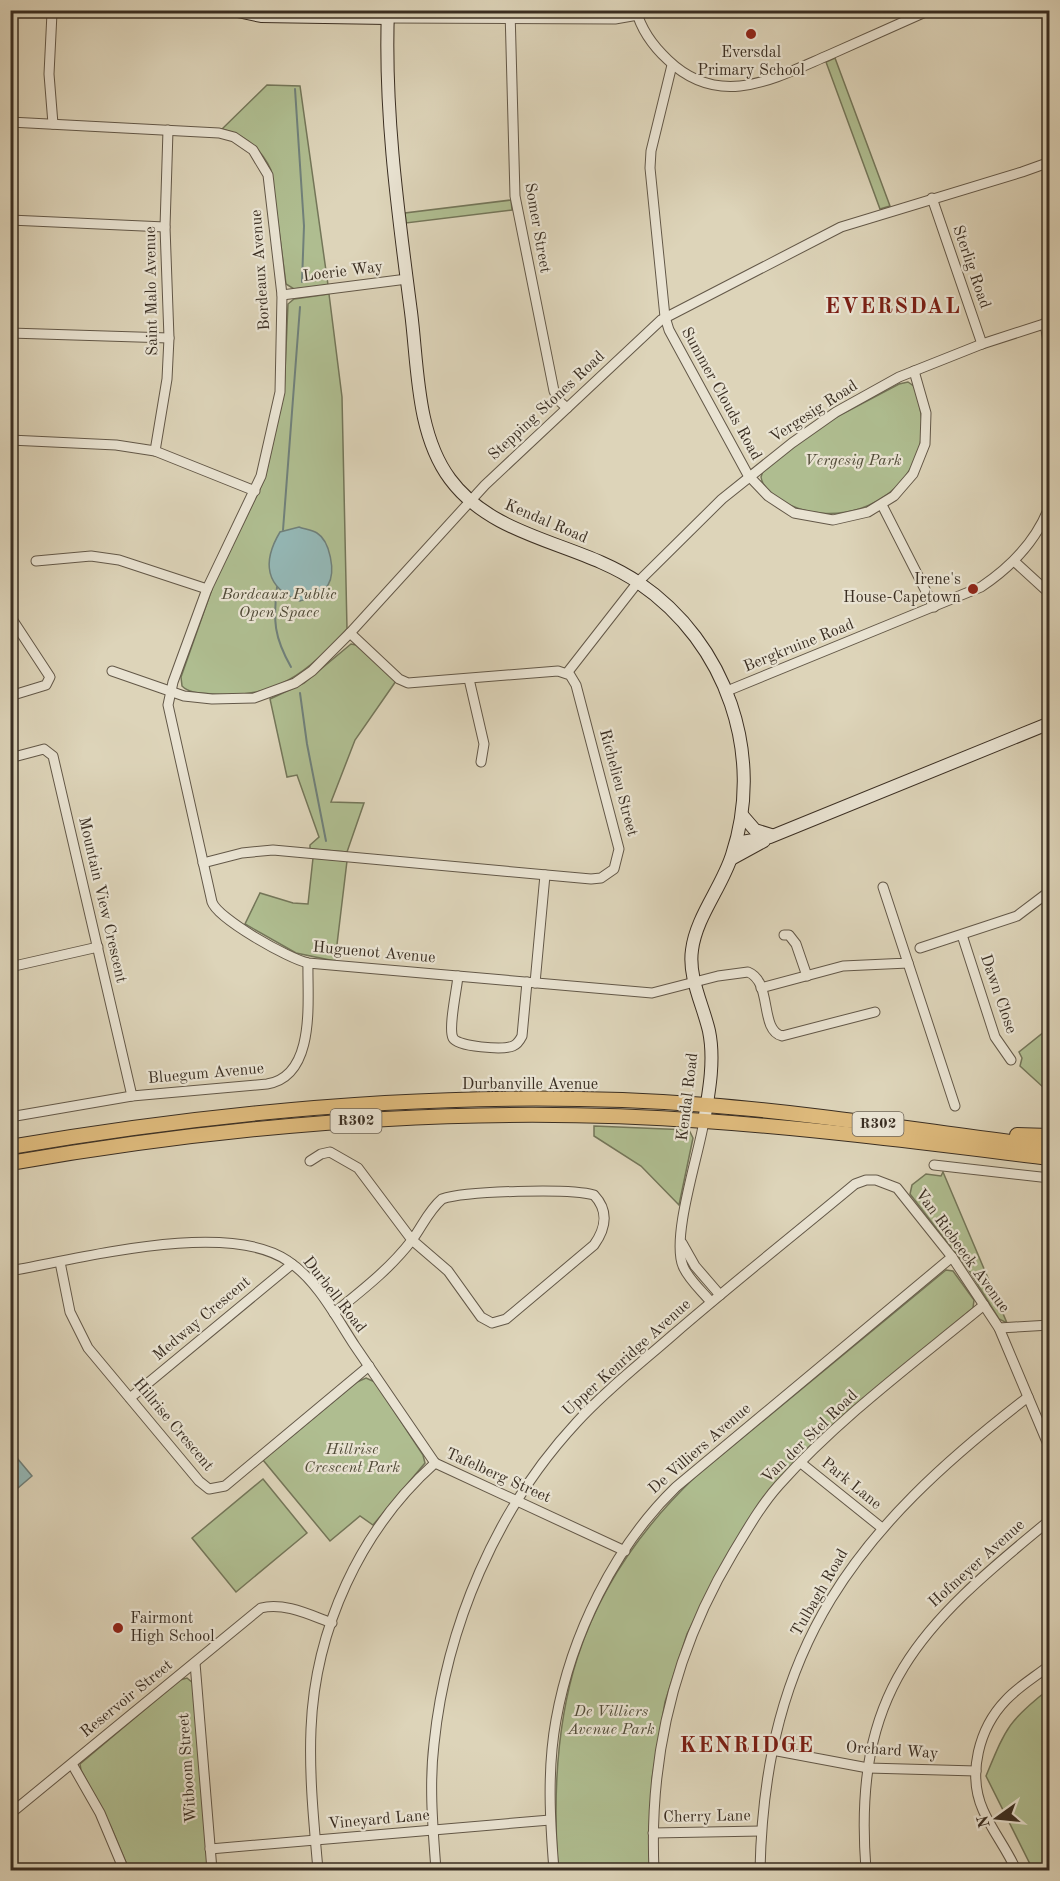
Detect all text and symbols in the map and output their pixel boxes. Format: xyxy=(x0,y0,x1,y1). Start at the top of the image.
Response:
marker: Eversdal Primary School xyxy=(744,27,758,41)
place label: Eversdal Primary School xyxy=(697,45,805,79)
street label: Somer Street xyxy=(521,182,553,275)
street label: Bordeaux Avenue xyxy=(249,209,273,331)
street label: Sterlig Road xyxy=(949,223,993,311)
street label: Saint Malo Avenue xyxy=(143,226,161,356)
street label: Loerie Way xyxy=(302,259,385,285)
district label: EVERSDAL xyxy=(825,296,961,318)
street label: Summer Clouds Road xyxy=(678,325,764,463)
street label: Stepping Stones Road xyxy=(486,348,608,464)
street label: Vergesig Road xyxy=(767,378,861,446)
park label: Vergesig Park xyxy=(805,453,902,469)
street label: Kendal Road xyxy=(502,497,590,547)
place label: Irene's House-Capetown xyxy=(843,572,961,606)
marker: Irene's House-Capetown xyxy=(966,582,980,596)
park label: Bordeaux Public Open Space xyxy=(220,587,337,621)
street label: Bergkruine Road xyxy=(742,617,856,675)
street label: Richelieu Street xyxy=(596,728,640,839)
street label: Mountain View Crescent xyxy=(75,815,129,985)
street label: Huguenot Avenue xyxy=(312,940,436,966)
street label: Dawn Close xyxy=(977,952,1019,1036)
street label: Kendal Road xyxy=(675,1052,701,1142)
street label: Bluegum Avenue xyxy=(147,1061,265,1087)
street label: Durbanville Avenue xyxy=(462,1077,598,1093)
road number: R302 xyxy=(330,1109,382,1133)
road number: R302 xyxy=(852,1112,904,1136)
street label: Van Riebeeck Avenue xyxy=(912,1186,1012,1316)
street label: Durbell Road xyxy=(299,1254,369,1336)
street label: Medway Crescent xyxy=(150,1273,254,1364)
street label: Upper Kenridge Avenue xyxy=(560,1296,694,1420)
street label: Hillrise Crescent xyxy=(130,1376,216,1475)
street label: Van der Stel Road xyxy=(759,1387,861,1487)
street label: De Villiers Avenue xyxy=(646,1401,754,1497)
park label: Hillrise Crescent Park xyxy=(304,1442,400,1476)
street label: Tafelberg Street xyxy=(443,1446,553,1506)
street label: Park Lane xyxy=(818,1455,884,1513)
street label: Hofmeyer Avenue xyxy=(926,1517,1028,1611)
street label: Tulbagh Road xyxy=(789,1547,851,1639)
place label: Fairmont High School xyxy=(130,1611,215,1645)
marker: Fairmont High School xyxy=(111,1621,125,1635)
street label: Reservoir Street xyxy=(78,1657,176,1741)
park label: De Villiers Avenue Park xyxy=(566,1704,655,1738)
street label: Witboom Street xyxy=(176,1712,200,1823)
district label: KENRIDGE xyxy=(680,1735,814,1757)
street label: Orchard Way xyxy=(845,1740,939,1762)
north arrow xyxy=(967,1788,1027,1848)
street label: Vineyard Lane xyxy=(328,1808,430,1832)
street label: Cherry Lane xyxy=(663,1808,751,1826)
text: N xyxy=(975,1813,994,1829)

